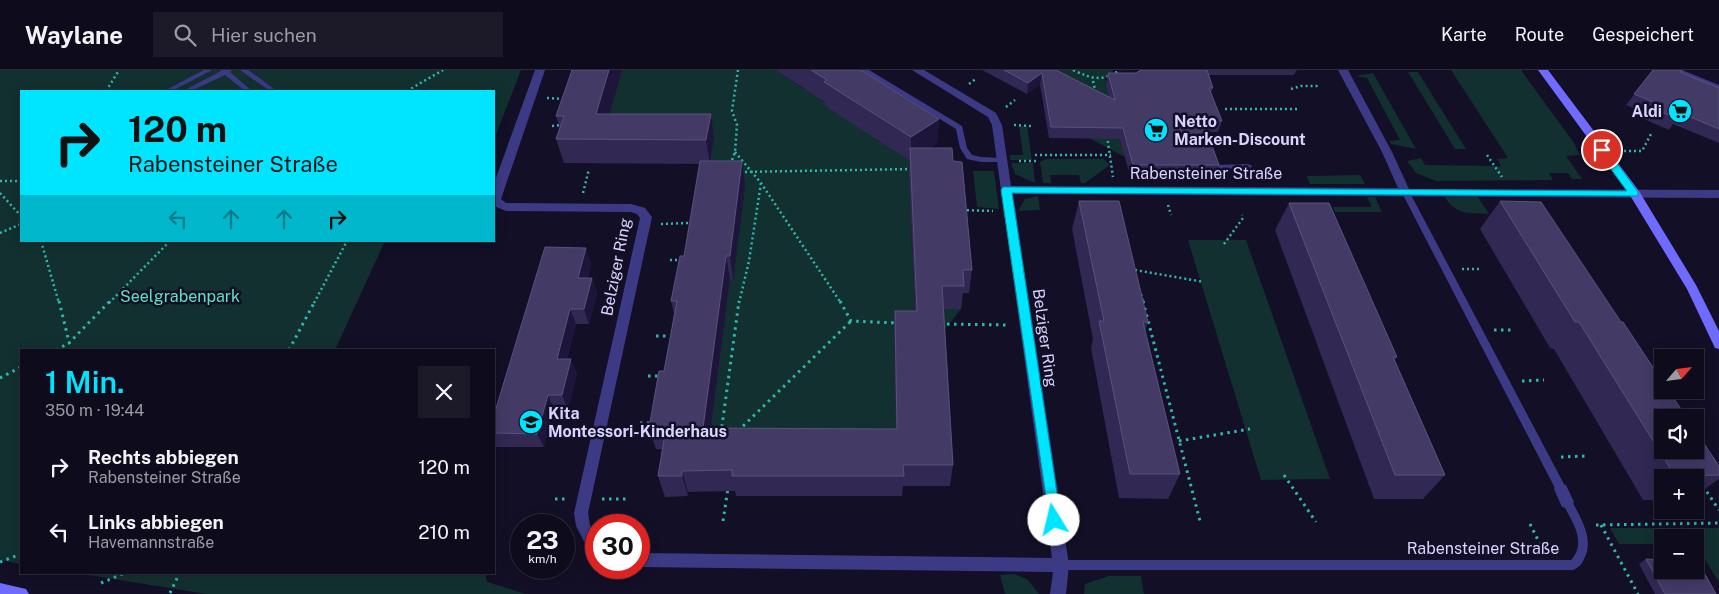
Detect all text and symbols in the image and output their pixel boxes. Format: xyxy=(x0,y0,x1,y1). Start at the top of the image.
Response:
search box xyxy=(153,12,503,57)
text: Waylane xyxy=(25,21,123,49)
icon: search xyxy=(171,21,199,49)
text: Hier suchen xyxy=(211,24,317,46)
text: Karte xyxy=(1441,24,1487,45)
text: Route xyxy=(1515,24,1564,45)
text: Gespeichert xyxy=(1592,24,1694,45)
supermarket icon: Aldi xyxy=(1667,98,1693,124)
place label: Aldi xyxy=(1632,102,1662,121)
text: 120 m xyxy=(128,109,227,150)
icon: right xyxy=(45,110,110,175)
place label: Netto Marken-Discount xyxy=(1174,112,1306,149)
supermarket icon: Netto Marken-Discount xyxy=(1143,117,1169,143)
pin xyxy=(1581,129,1623,171)
icon: arrive xyxy=(1588,136,1616,164)
text: Rabensteiner Straße xyxy=(128,151,338,177)
street label: Rabensteiner Straße xyxy=(1130,164,1282,183)
icon: left xyxy=(164,205,192,233)
icon: ahead xyxy=(217,205,245,233)
icon: ahead xyxy=(270,205,298,233)
icon: right xyxy=(323,205,351,233)
street label: Belziger Ring xyxy=(597,216,635,318)
park label: Seelgrabenpark xyxy=(120,287,240,306)
street label: Belziger Ring xyxy=(1029,288,1061,389)
north arrow xyxy=(1654,349,1704,399)
map controls xyxy=(1654,349,1704,579)
text: 1 Min. xyxy=(45,364,125,400)
button: close xyxy=(418,366,470,418)
text: 350 m · 19:44 xyxy=(45,401,144,420)
place label: Kita Montessori-Kinderhaus xyxy=(548,404,727,441)
school or university icon: Kita Montessori-Kinderhaus xyxy=(518,409,544,435)
button: sound xyxy=(1654,409,1704,459)
text: Rechts abbiegen xyxy=(88,446,239,468)
icon: right xyxy=(45,453,73,481)
text: 120 m xyxy=(418,456,470,478)
text: Rabensteiner Straße xyxy=(88,468,241,487)
button: + xyxy=(1654,469,1704,519)
position arrow xyxy=(1027,493,1079,545)
text: Links abbiegen xyxy=(88,511,224,533)
speed limit sign: 30 xyxy=(585,514,650,579)
icon: left xyxy=(45,518,73,546)
text: 210 m xyxy=(418,521,470,543)
text: 23 xyxy=(526,525,559,555)
button: − xyxy=(1654,529,1704,579)
text: Havemannstraße xyxy=(88,533,214,552)
street label: Rabensteiner Straße xyxy=(1407,539,1559,558)
text: km/h xyxy=(528,552,557,566)

